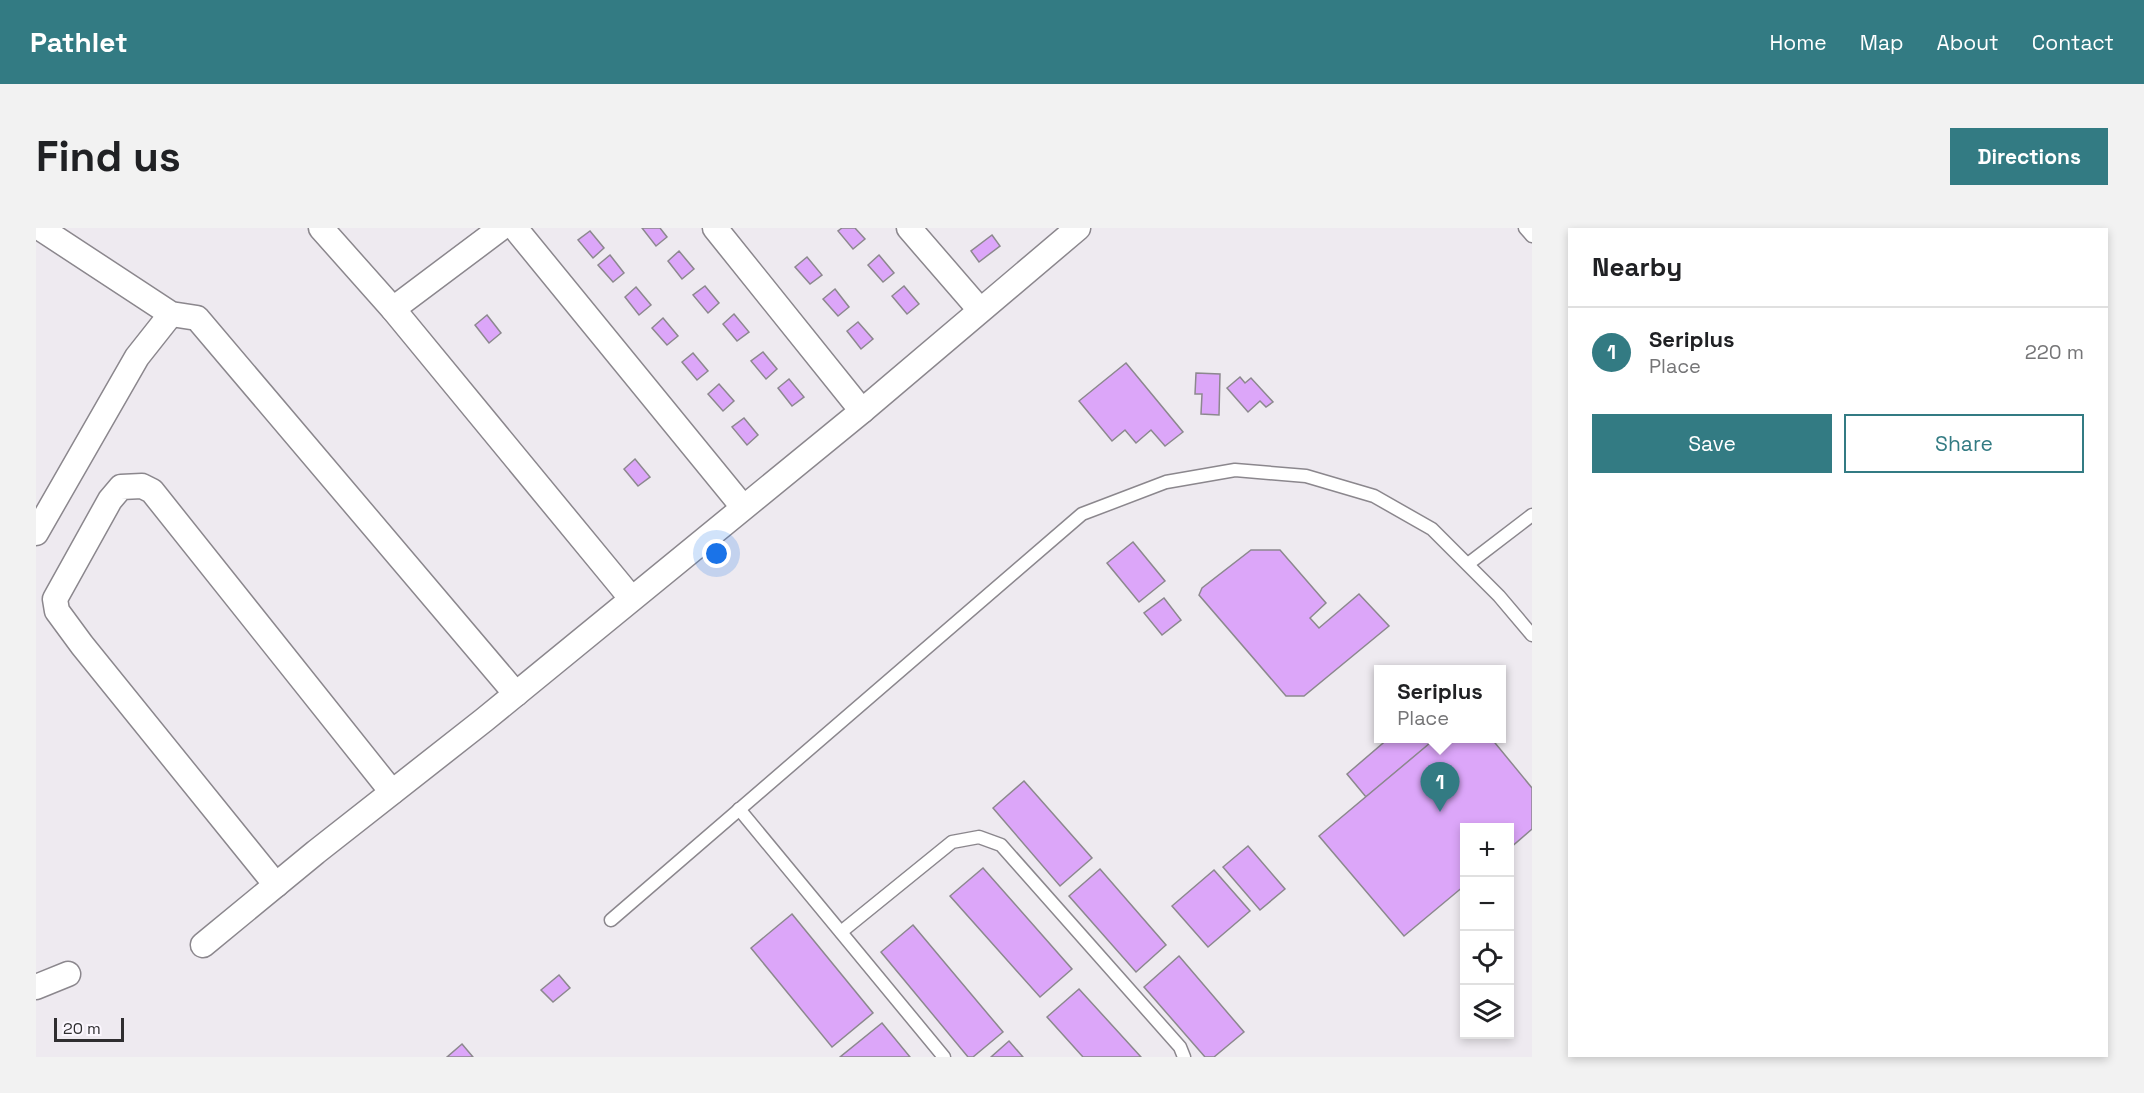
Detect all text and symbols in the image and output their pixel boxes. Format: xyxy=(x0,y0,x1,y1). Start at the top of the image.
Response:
text: Pathlet xyxy=(30,24,128,60)
text: Home xyxy=(1769,29,1827,56)
text: Map xyxy=(1860,29,1904,56)
text: About xyxy=(1937,29,1999,56)
text: Contact xyxy=(2032,29,2114,56)
button: Directions xyxy=(1950,128,2108,185)
text: Find us xyxy=(36,130,181,183)
text: Nearby xyxy=(1592,250,1682,284)
text: Seriplus xyxy=(1649,325,1735,353)
text: 1 xyxy=(1607,339,1616,365)
text: 220 m xyxy=(2025,339,2084,365)
text: Place xyxy=(1649,353,1701,379)
button: Save xyxy=(1592,414,1832,473)
button: Share xyxy=(1844,414,2084,473)
your location xyxy=(702,539,731,568)
popup xyxy=(1374,665,1506,743)
text: Seriplus xyxy=(1397,677,1483,705)
text: Place xyxy=(1397,705,1449,731)
pin: 1 xyxy=(1420,762,1460,812)
map controls xyxy=(1460,823,1514,1039)
button: + xyxy=(1460,823,1514,877)
button: − xyxy=(1460,877,1514,931)
button: locate xyxy=(1460,931,1514,985)
button: layers xyxy=(1460,985,1514,1039)
scale bar xyxy=(54,1015,124,1042)
text: 20 m xyxy=(63,1018,101,1039)

